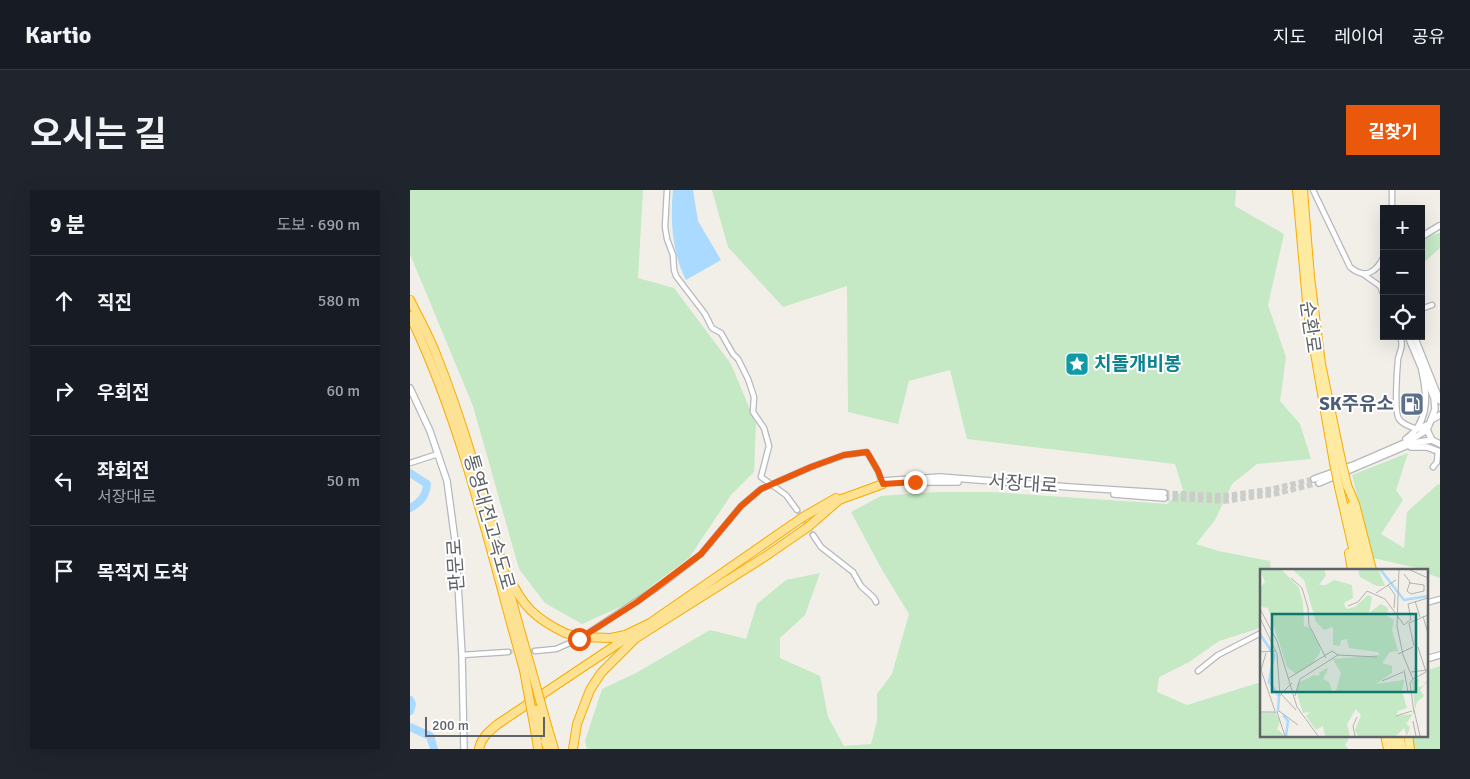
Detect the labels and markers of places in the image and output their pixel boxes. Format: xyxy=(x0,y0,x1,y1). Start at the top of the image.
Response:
place icon: 치돌개비봉 xyxy=(1064,351,1090,377)
place label: 치돌개비봉 xyxy=(1094,352,1181,376)
fuel station icon: SK주유소 xyxy=(1399,391,1425,417)
place label: SK주유소 xyxy=(1319,392,1394,416)

